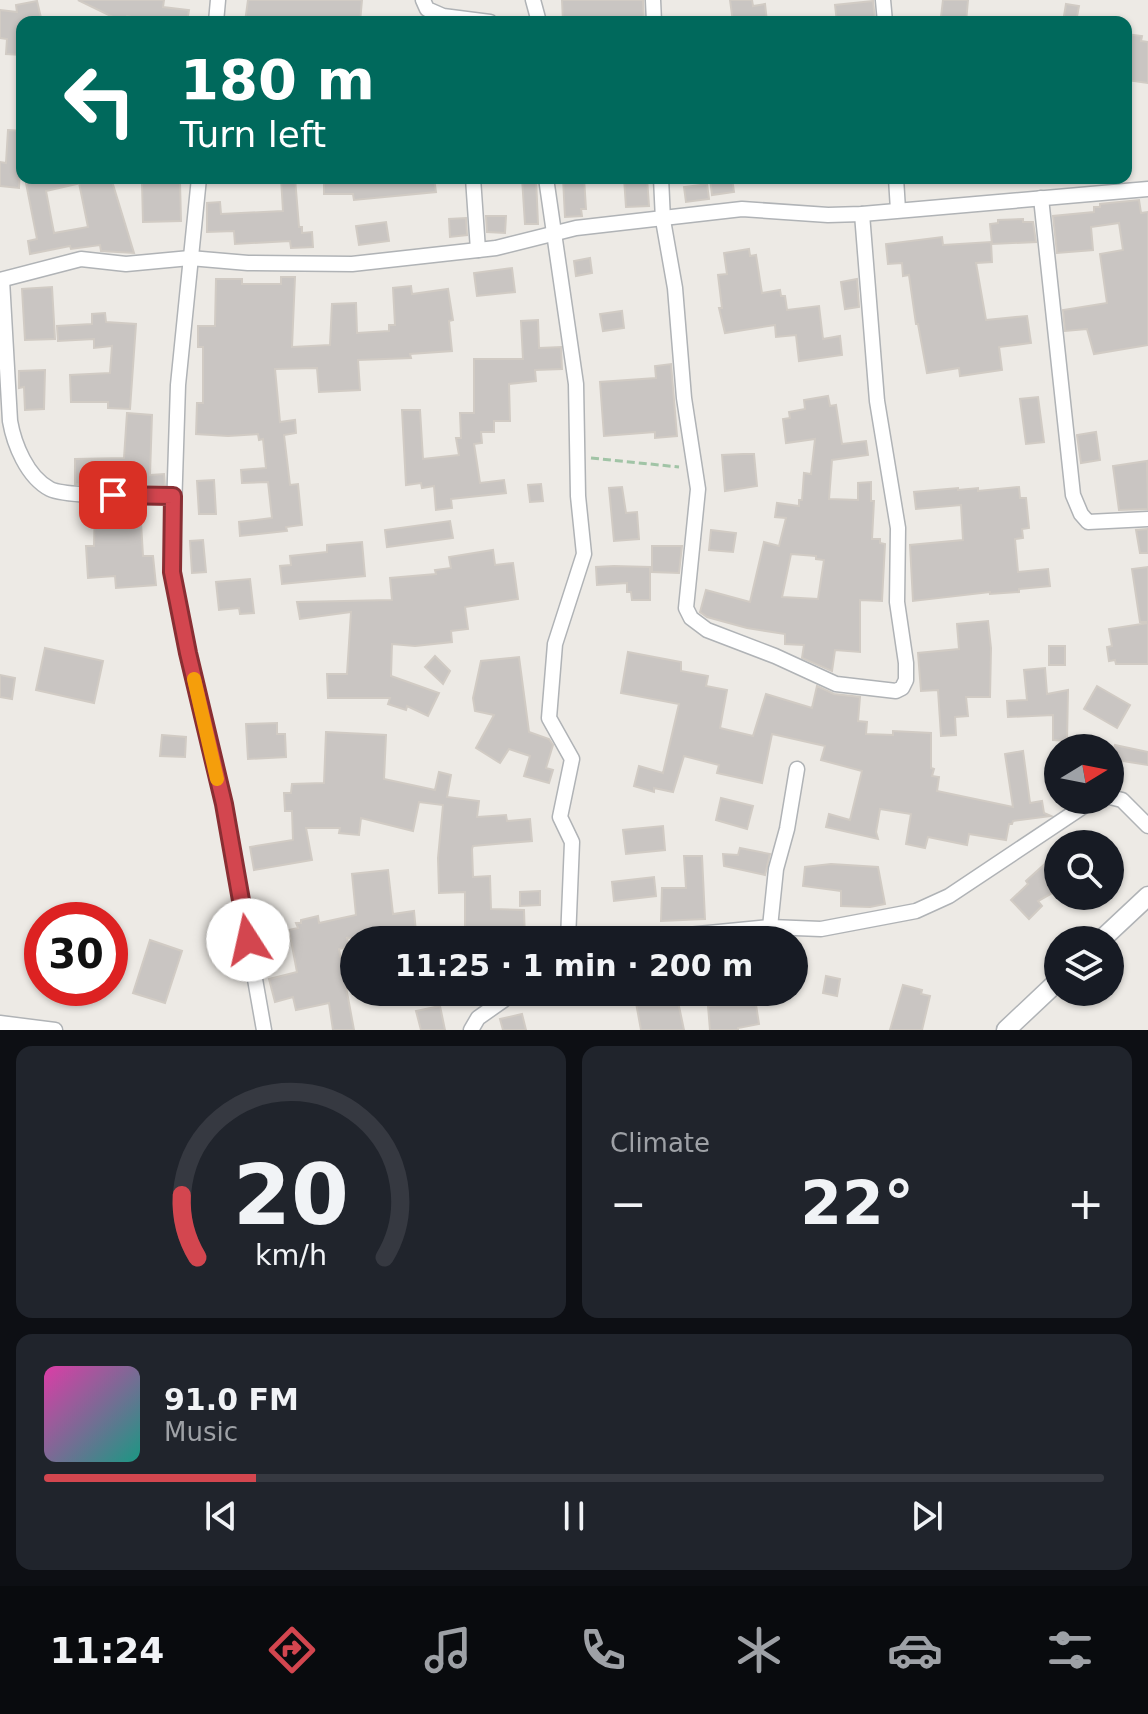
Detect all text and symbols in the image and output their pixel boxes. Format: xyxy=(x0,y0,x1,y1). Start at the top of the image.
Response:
text: 180 m xyxy=(180,47,375,112)
icon: left xyxy=(48,48,152,152)
text: Turn left xyxy=(180,114,326,155)
pin xyxy=(79,461,147,529)
icon: arrive xyxy=(91,473,135,517)
north arrow xyxy=(1044,734,1124,814)
map controls xyxy=(1044,734,1124,1006)
button: search xyxy=(1044,830,1124,910)
position arrow xyxy=(206,898,290,982)
speed limit sign: 30 xyxy=(24,902,128,1006)
button: layers xyxy=(1044,926,1124,1006)
text: 11:25 · 1 min · 200 m xyxy=(395,948,753,983)
text: Climate xyxy=(610,1128,710,1158)
text: 20 xyxy=(233,1147,349,1244)
text: 22° xyxy=(800,1168,914,1238)
text: − xyxy=(610,1178,647,1229)
text: + xyxy=(1067,1178,1104,1229)
text: km/h xyxy=(255,1238,327,1272)
text: 91.0 FM xyxy=(164,1382,299,1417)
text: Music xyxy=(164,1417,238,1447)
icon: previous xyxy=(199,1494,243,1538)
icon: pause xyxy=(552,1494,596,1538)
icon: next xyxy=(905,1494,949,1538)
icon: directions xyxy=(264,1622,320,1678)
icon: music xyxy=(420,1622,476,1678)
icon: phone xyxy=(575,1622,631,1678)
icon: climate xyxy=(731,1622,787,1678)
icon: car xyxy=(887,1622,943,1678)
icon: filters xyxy=(1042,1622,1098,1678)
text: 11:24 xyxy=(50,1630,164,1671)

